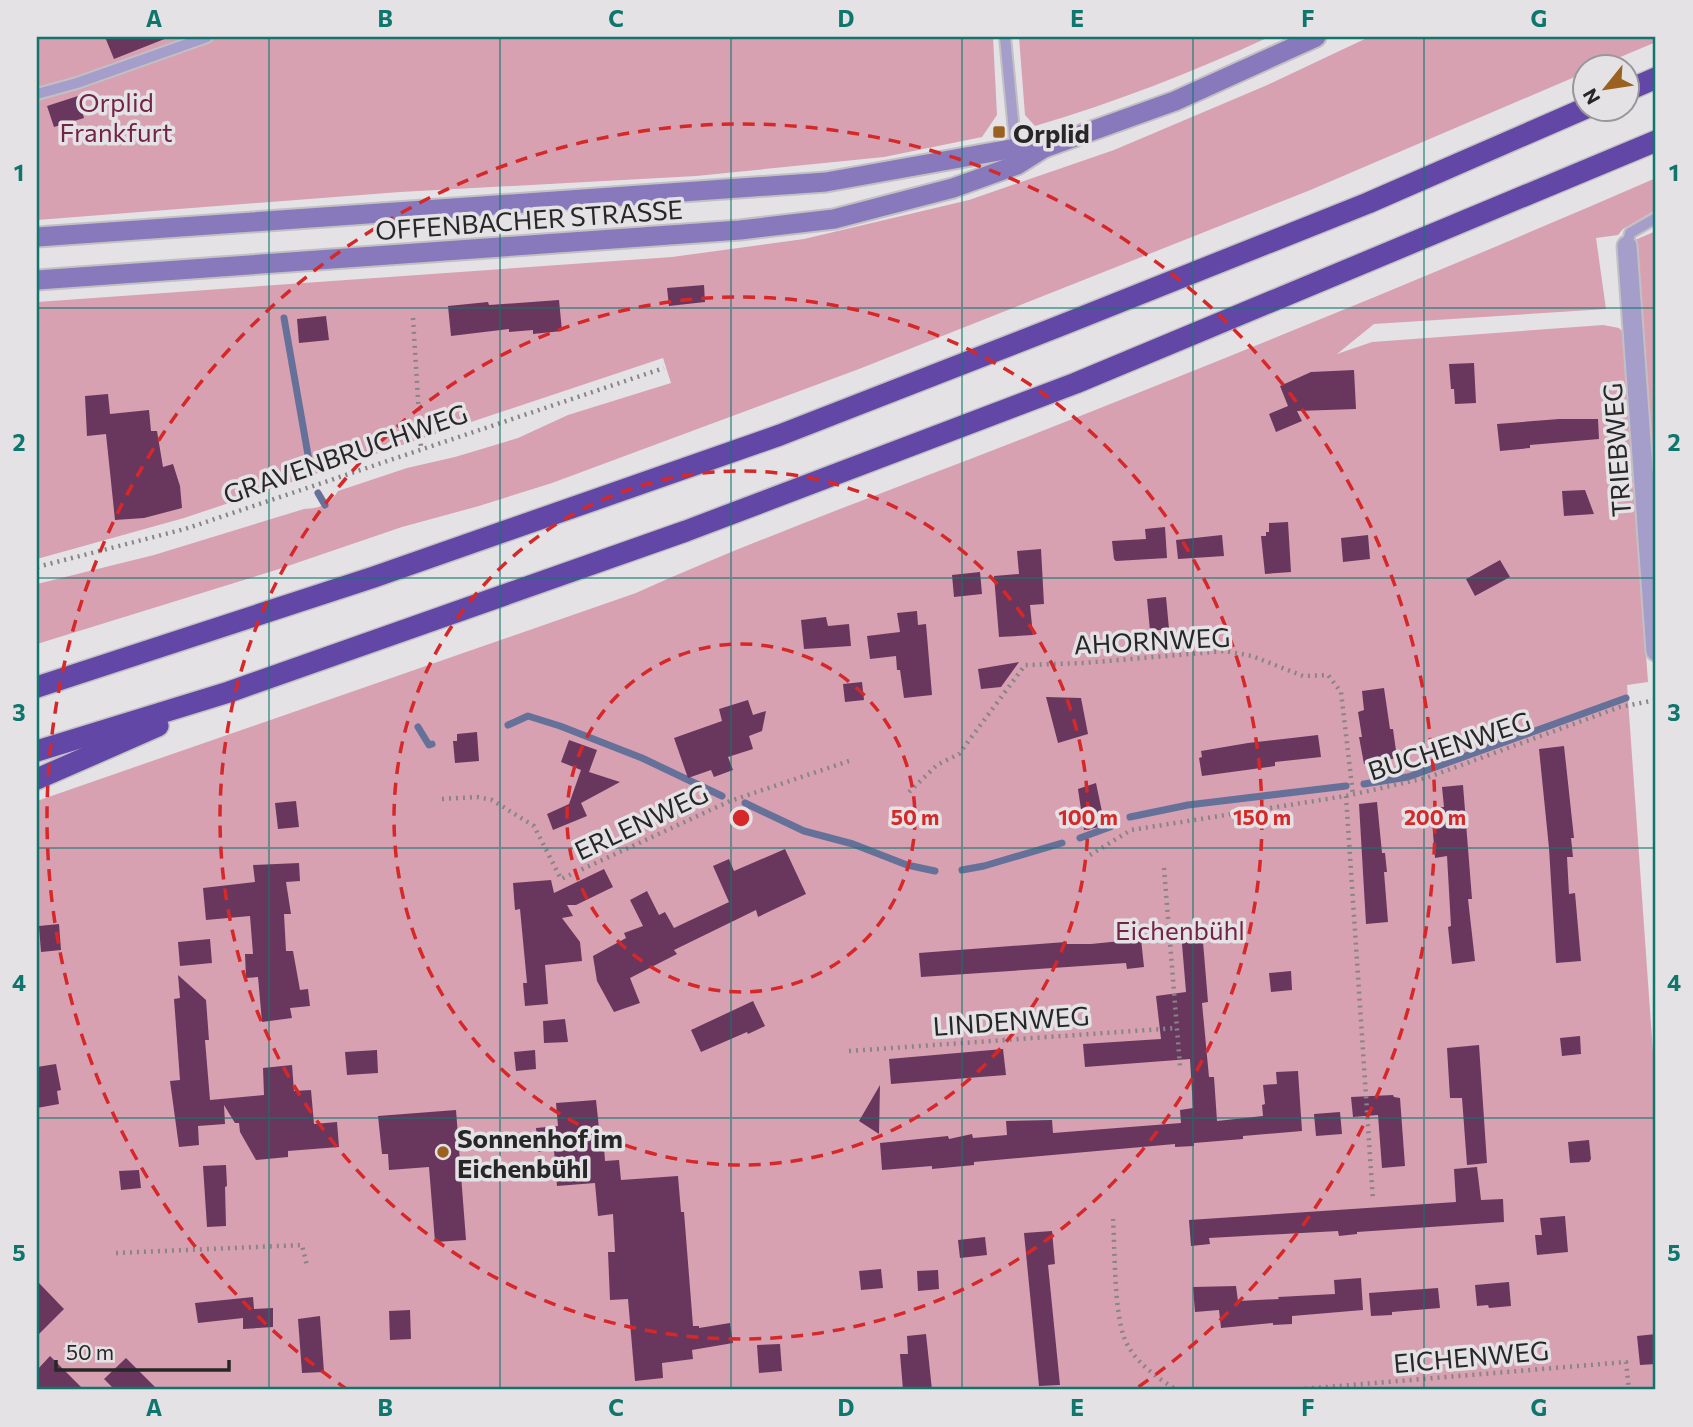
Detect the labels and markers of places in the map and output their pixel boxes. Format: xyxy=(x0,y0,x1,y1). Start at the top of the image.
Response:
place label: Orplid xyxy=(1013,117,1090,148)
marker: Orplid xyxy=(991,124,1007,140)
centre of rings xyxy=(729,806,753,830)
place label: Sonnenhof im Eichenbühl xyxy=(457,1122,623,1183)
marker: Sonnenhof im Eichenbühl xyxy=(435,1144,451,1160)

